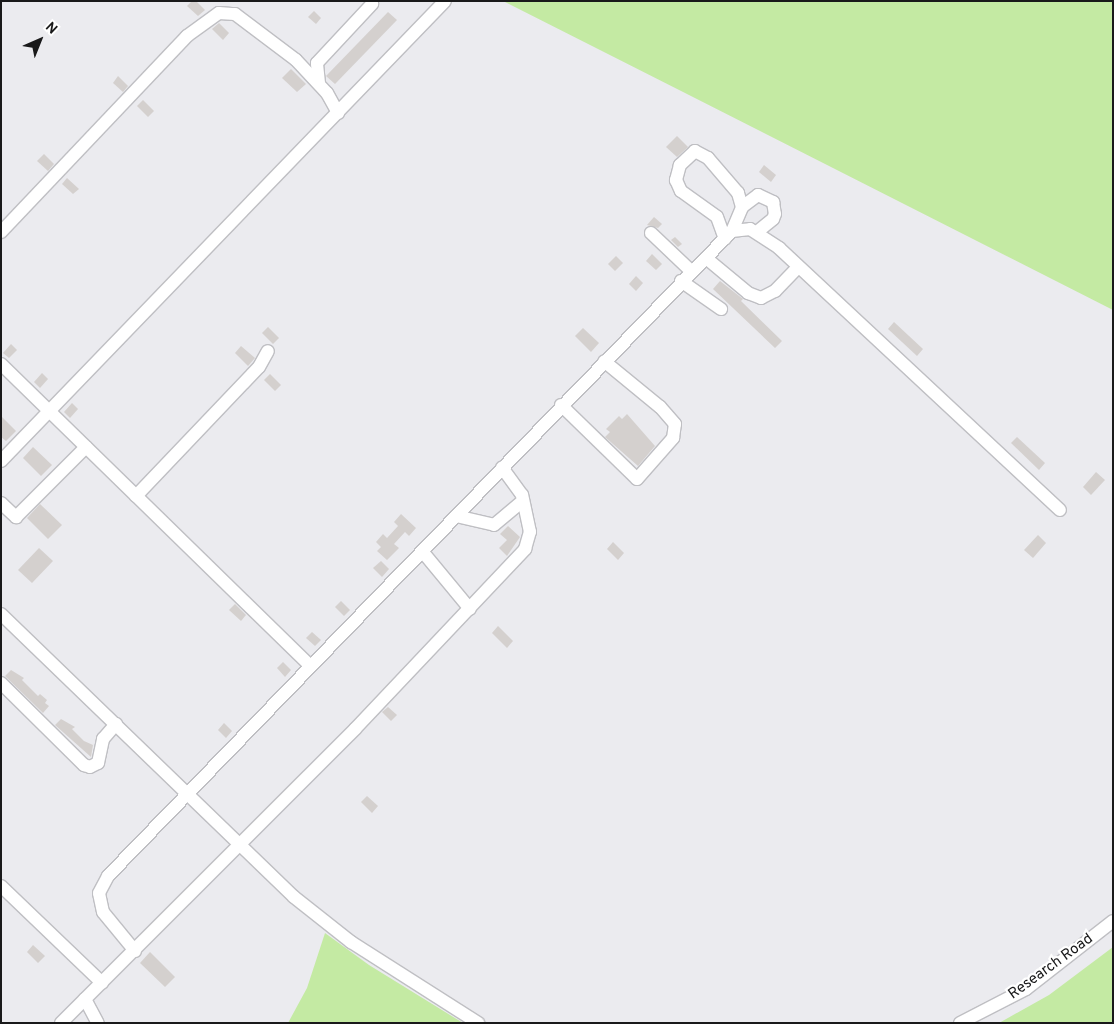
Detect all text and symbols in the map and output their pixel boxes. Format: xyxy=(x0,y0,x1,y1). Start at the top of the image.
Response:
north arrow xyxy=(15,15,65,65)
text: N xyxy=(41,19,60,38)
street label: Research Road xyxy=(1005,930,1097,1004)

